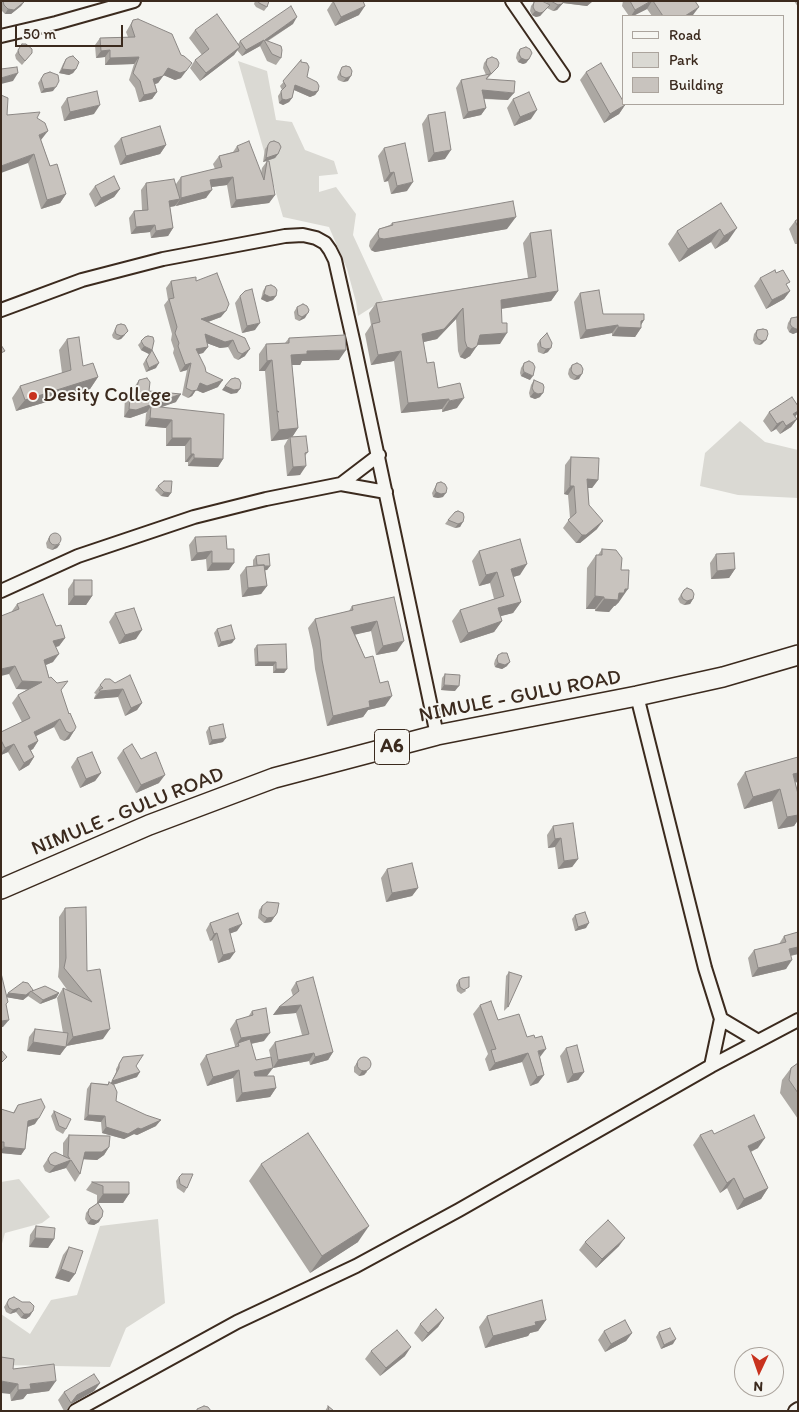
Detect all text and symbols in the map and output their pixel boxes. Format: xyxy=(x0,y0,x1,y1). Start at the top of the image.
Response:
scale bar xyxy=(18,15,125,47)
legend xyxy=(622,15,784,105)
text: 50 m xyxy=(23,25,56,43)
text: Road xyxy=(669,26,701,44)
text: Park xyxy=(669,51,699,69)
text: Building xyxy=(669,76,723,94)
place label: Desity College xyxy=(43,383,171,409)
marker: Desity College xyxy=(27,390,39,402)
street label: NIMULE - GULU ROAD xyxy=(417,665,623,729)
road number: A6 xyxy=(374,730,410,764)
street label: NIMULE - GULU ROAD xyxy=(28,762,228,862)
north arrow xyxy=(734,1347,784,1397)
text: N xyxy=(753,1378,763,1395)

